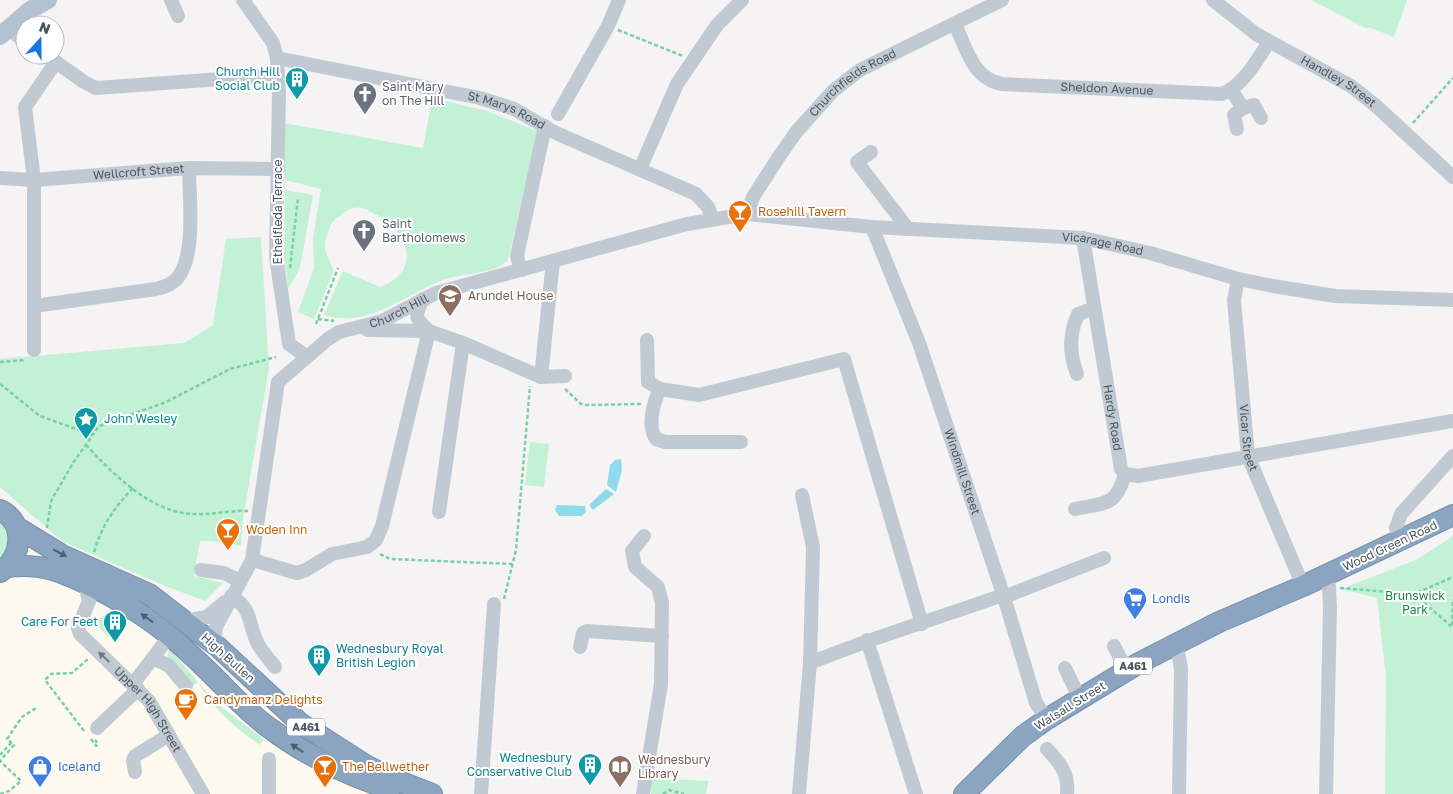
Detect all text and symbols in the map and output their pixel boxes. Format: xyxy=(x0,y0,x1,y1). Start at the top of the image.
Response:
north arrow xyxy=(15,15,65,65)
text: N xyxy=(37,18,53,37)
street label: Churchfields Road xyxy=(806,45,899,120)
street label: Handley Street xyxy=(1298,52,1380,110)
place label: Church Hill Social Club xyxy=(215,64,280,93)
building icon: Church Hill Social Club xyxy=(284,66,310,100)
place label: Saint Mary on The Hill xyxy=(382,79,445,108)
street label: Sheldon Avenue xyxy=(1060,79,1154,98)
church icon: Saint Mary on The Hill xyxy=(352,81,378,115)
street label: St Marys Road xyxy=(466,88,548,132)
street label: Ethelfleda Terrace xyxy=(270,159,285,265)
street label: Wellcroft Street xyxy=(92,160,185,182)
bar icon: Rosehill Tavern xyxy=(727,199,753,233)
place label: Rosehill Tavern xyxy=(758,204,846,219)
place label: Saint Bartholomews xyxy=(382,216,466,245)
church icon: Saint Bartholomews xyxy=(351,218,377,252)
street label: Vicarage Road xyxy=(1062,229,1145,258)
school or university icon: Arundel House xyxy=(437,283,463,317)
place label: Arundel House xyxy=(468,288,553,303)
street label: Church Hill xyxy=(367,290,431,331)
street label: Hardy Road xyxy=(1100,383,1126,452)
street label: Vicar Street xyxy=(1236,404,1262,474)
place icon: John Wesley xyxy=(73,406,99,440)
place label: John Wesley xyxy=(104,411,177,426)
street label: Windmill Street xyxy=(941,427,984,517)
bar icon: Woden Inn xyxy=(215,517,241,551)
street label: Wood Green Road xyxy=(1340,517,1439,574)
place label: Woden Inn xyxy=(246,522,308,537)
one-way arrow xyxy=(53,549,67,557)
supermarket icon: Londis xyxy=(1122,586,1148,620)
park label: Brunswick Park xyxy=(1385,588,1445,617)
place label: Londis xyxy=(1152,591,1190,606)
building icon: Care For Feet xyxy=(102,609,128,643)
one-way arrow xyxy=(140,613,154,623)
place label: Care For Feet xyxy=(21,614,98,629)
street label: High Bullen xyxy=(198,630,258,686)
place label: Wednesbury Royal British Legion xyxy=(336,641,444,670)
building icon: Wednesbury Royal British Legion xyxy=(306,643,332,677)
one-way arrow xyxy=(98,651,110,663)
road number: A461 xyxy=(1114,658,1152,674)
street label: Upper High Street xyxy=(111,663,185,755)
street label: Walsall Street xyxy=(1031,678,1108,733)
cafe icon: Candymanz Delights xyxy=(173,687,199,721)
place label: Candymanz Delights xyxy=(204,692,323,707)
road number: A461 xyxy=(287,719,325,736)
one-way arrow xyxy=(290,743,304,753)
place label: Wednesbury Conservative Club xyxy=(467,750,572,779)
building icon: Wednesbury Conservative Club xyxy=(577,752,603,786)
place label: Wednesbury Library xyxy=(638,752,711,781)
shop icon: Iceland xyxy=(27,754,53,788)
bar icon: The Bellwether xyxy=(312,754,338,788)
library icon: Wednesbury Library xyxy=(607,754,633,788)
place label: Iceland xyxy=(58,759,101,774)
place label: The Bellwether xyxy=(342,759,430,774)

